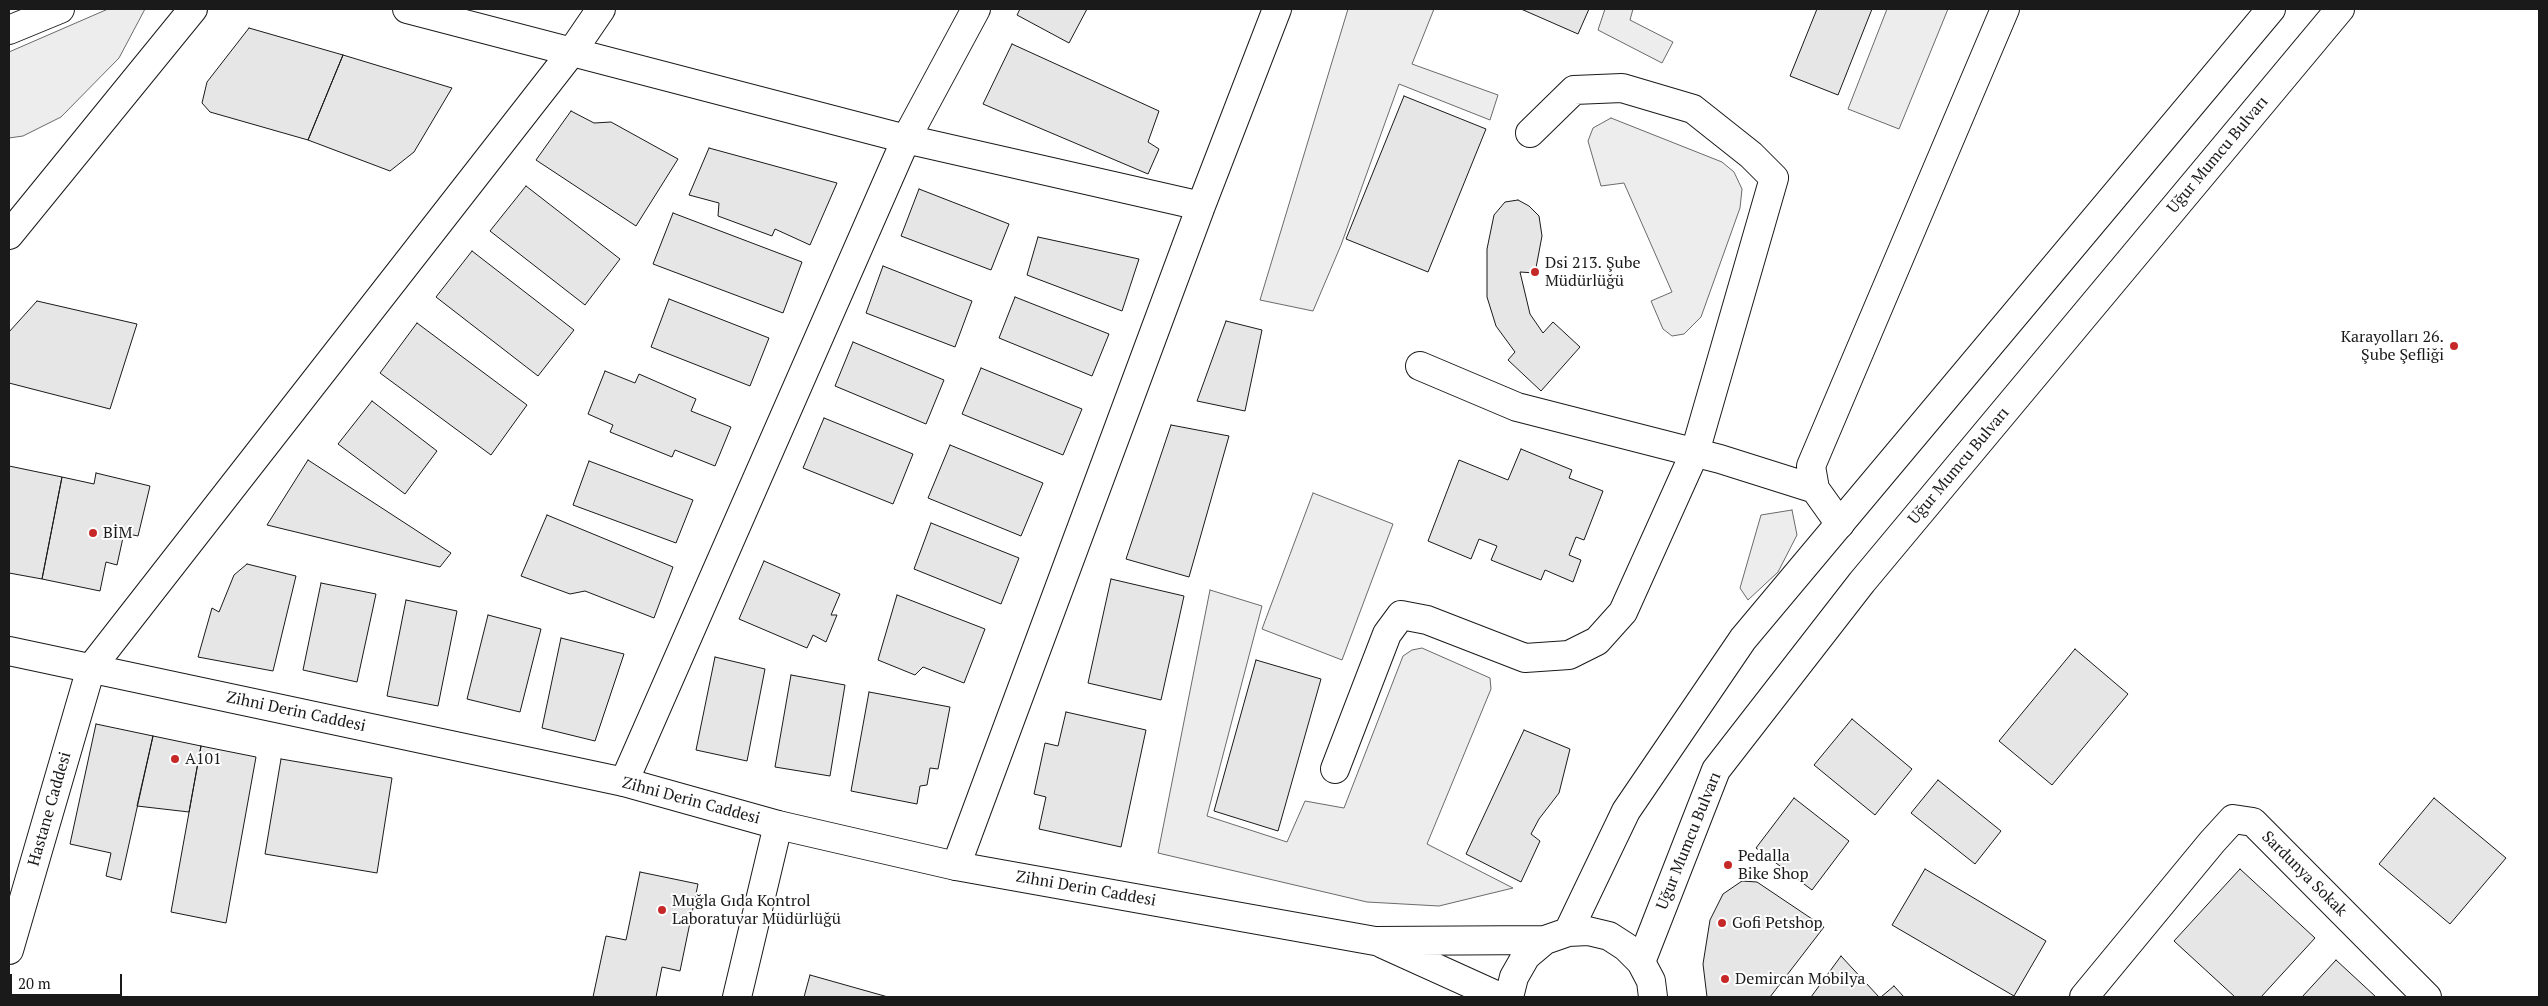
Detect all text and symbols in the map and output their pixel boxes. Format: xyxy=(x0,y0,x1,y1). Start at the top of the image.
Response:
street label: Uğur Mumcu Bulvarı xyxy=(2163,93,2273,217)
place label: Dsi 213. Şube Müdürlüğü xyxy=(1545,253,1640,291)
marker: Dsi 213. Şube Müdürlüğü xyxy=(1529,266,1541,278)
place label: Karayolları 26. Şube Şefliği xyxy=(2341,327,2444,365)
marker: Karayolları 26. Şube Şefliği xyxy=(2448,340,2460,352)
street label: Uğur Mumcu Bulvarı xyxy=(1904,404,2014,528)
place label: BİM xyxy=(103,523,132,543)
marker: BİM xyxy=(87,527,99,539)
street label: Zihni Derin Caddesi xyxy=(225,688,367,736)
place label: A101 xyxy=(185,749,222,769)
street label: Hastane Caddesi xyxy=(25,750,75,868)
marker: A101 xyxy=(169,753,181,765)
street label: Uğur Mumcu Bulvarı xyxy=(1653,769,1725,913)
street label: Zihni Derin Caddesi xyxy=(620,773,762,829)
street label: Sardunya Sokak xyxy=(2257,827,2351,921)
place label: Pedalla Bike Shop xyxy=(1738,846,1809,884)
marker: Pedalla Bike Shop xyxy=(1722,859,1734,871)
street label: Zihni Derin Caddesi xyxy=(1014,867,1158,911)
place label: Muğla Gıda Kontrol Laboratuvar Müdürlüğü xyxy=(672,891,841,929)
marker: Muğla Gıda Kontrol Laboratuvar Müdürlüğü xyxy=(656,904,668,916)
place label: Gofi Petshop xyxy=(1732,913,1823,933)
marker: Gofi Petshop xyxy=(1716,917,1728,929)
scale bar xyxy=(12,964,125,996)
place label: Demircan Mobilya xyxy=(1735,969,1865,989)
text: 20 m xyxy=(18,973,51,993)
marker: Demircan Mobilya xyxy=(1719,973,1731,985)

